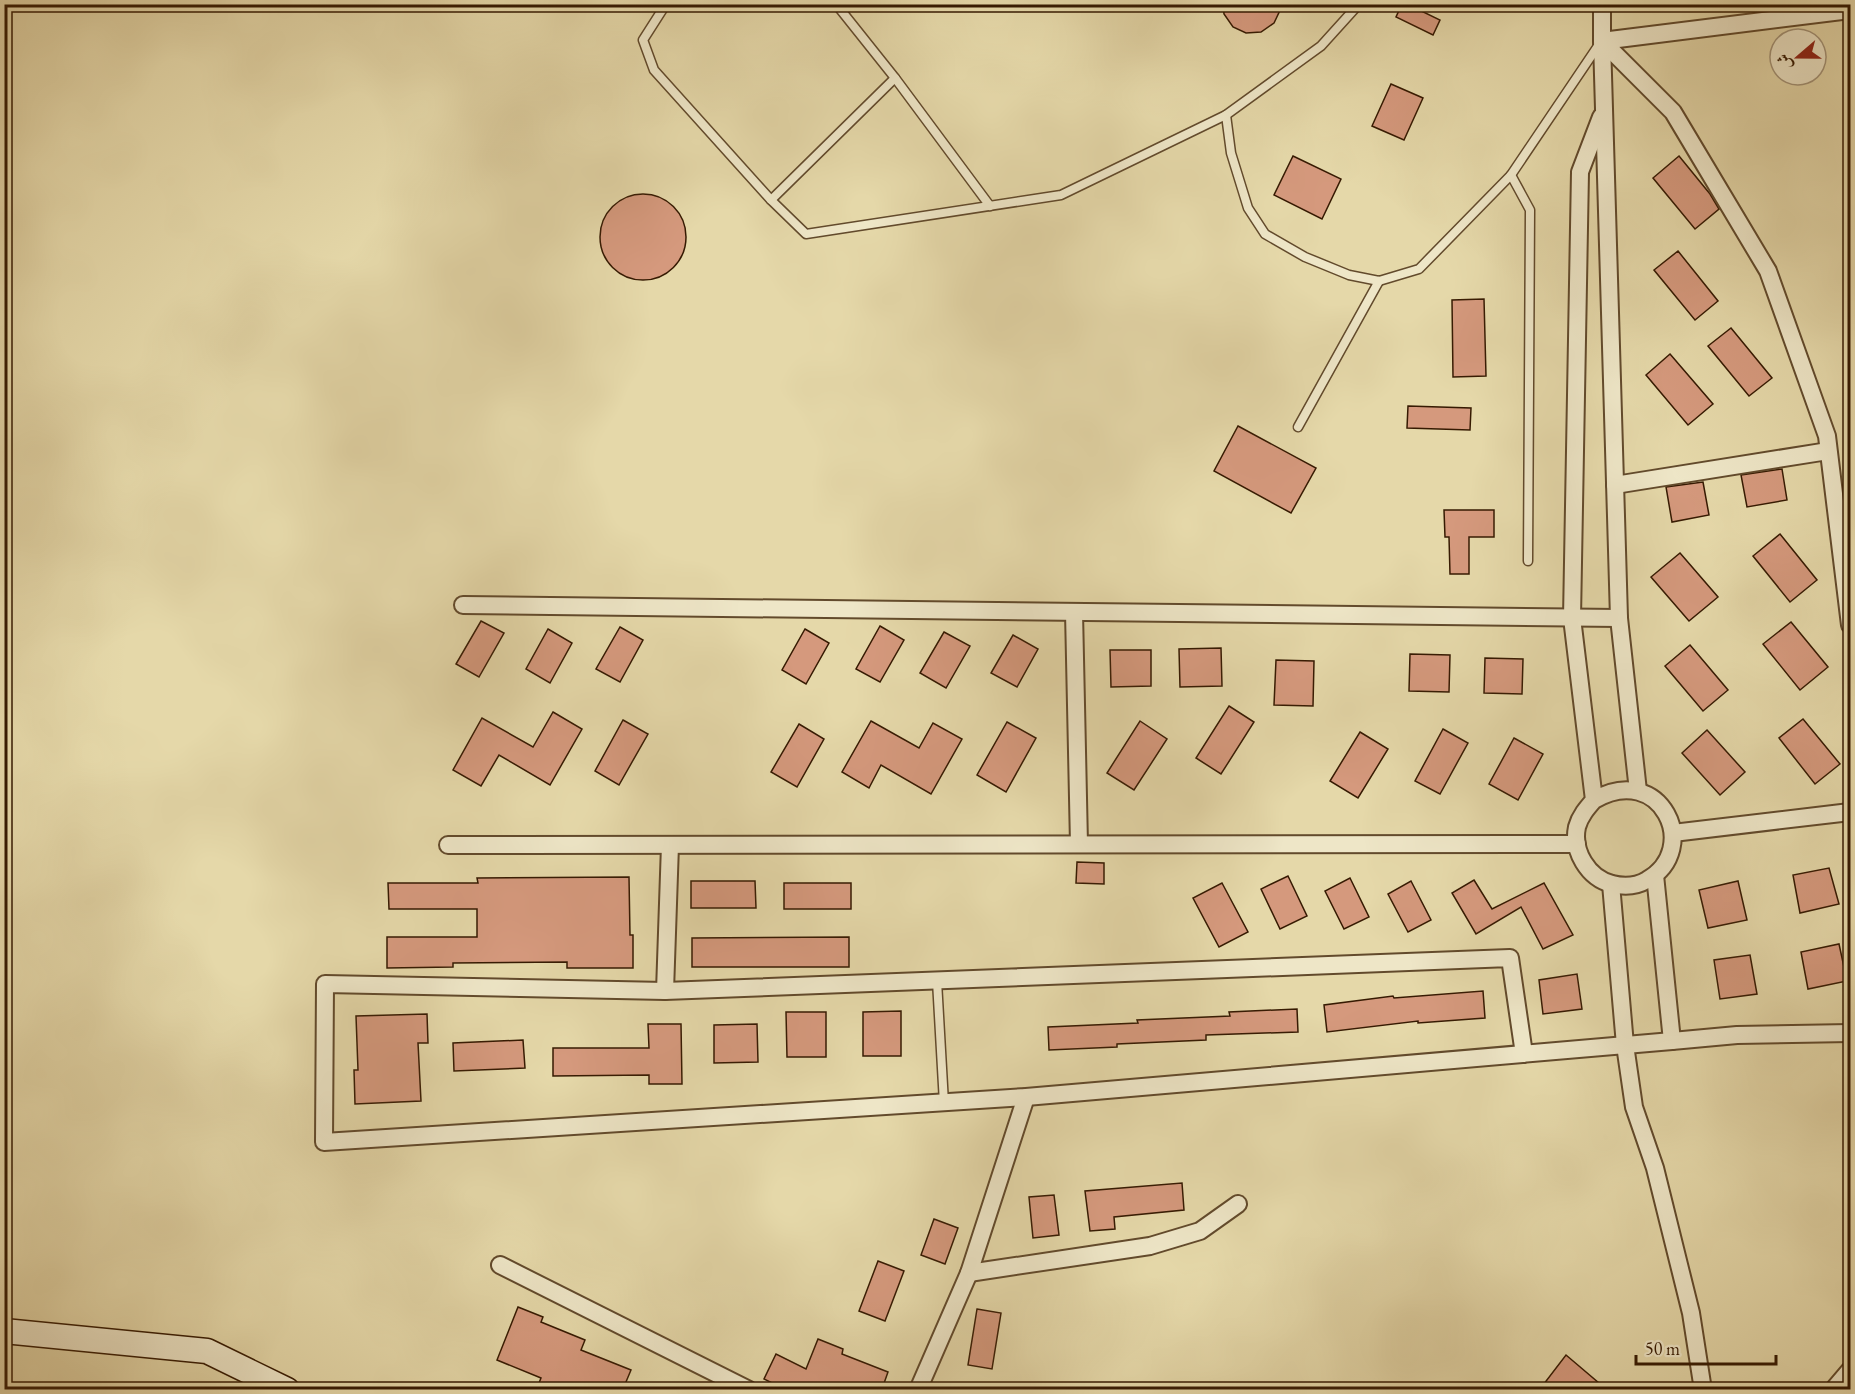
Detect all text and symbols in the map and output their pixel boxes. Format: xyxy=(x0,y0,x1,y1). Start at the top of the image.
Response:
north arrow xyxy=(1768,27,1828,87)
text: ش xyxy=(1772,51,1797,73)
scale bar xyxy=(1636,1328,1776,1366)
text: 50 m xyxy=(1645,1337,1680,1360)

